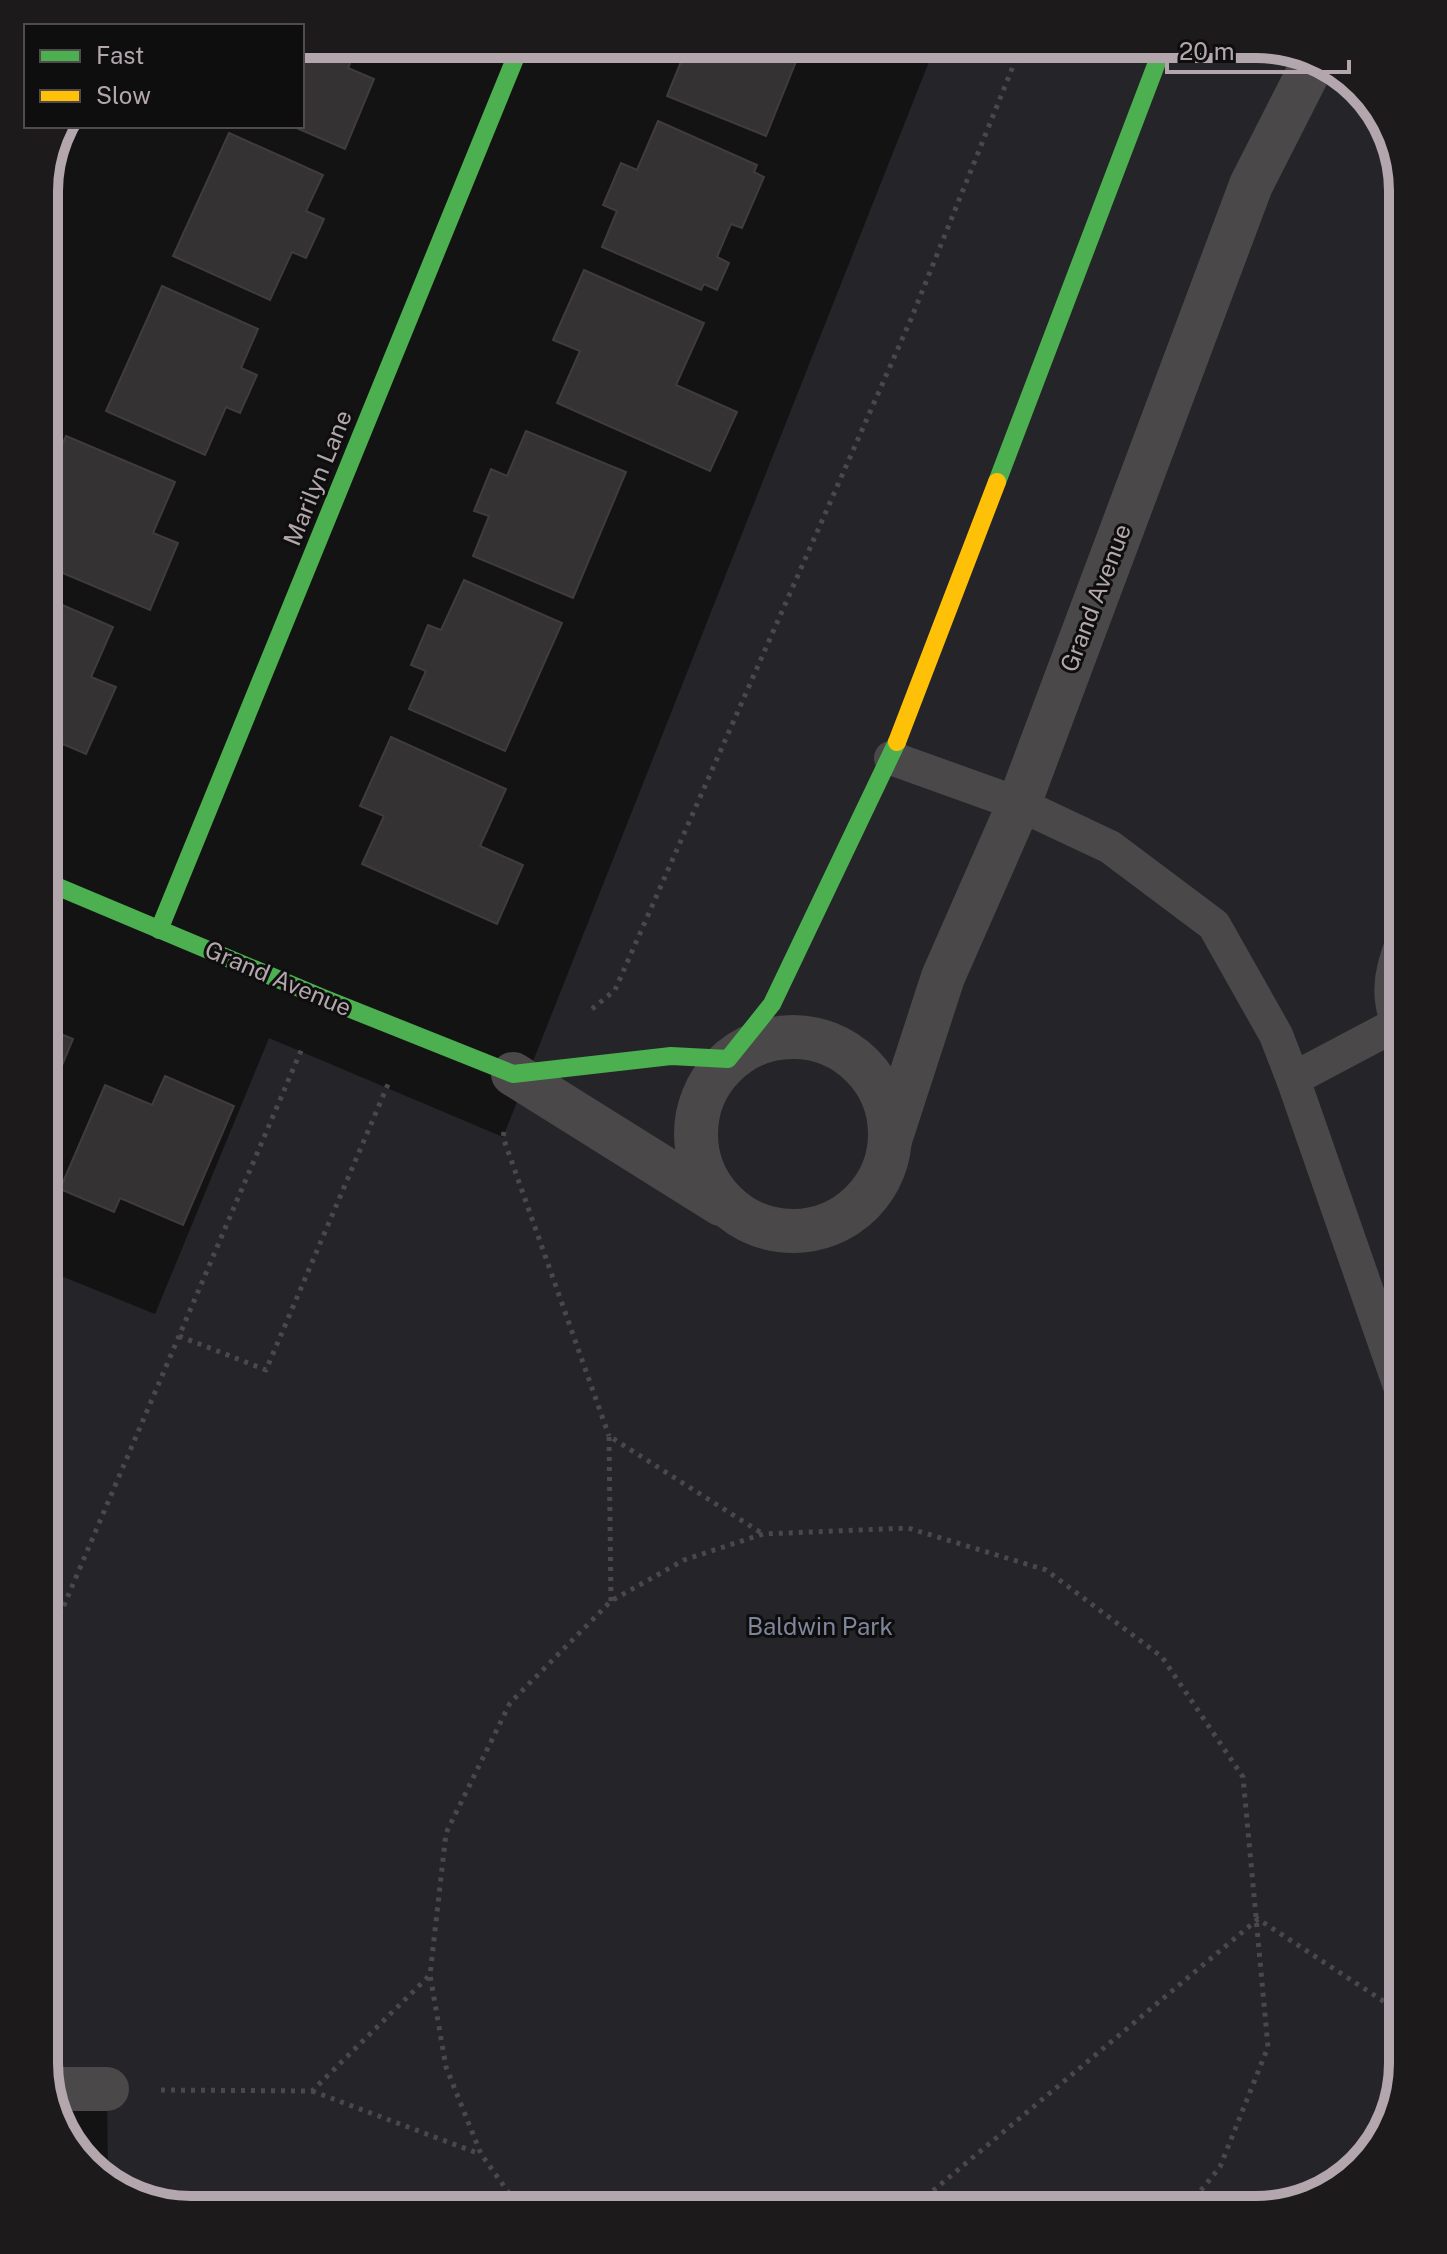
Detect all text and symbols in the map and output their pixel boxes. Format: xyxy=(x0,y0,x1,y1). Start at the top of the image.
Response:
legend xyxy=(24,24,304,128)
scale bar xyxy=(1167,24,1349,74)
text: 20 m xyxy=(1179,37,1235,65)
text: Fast xyxy=(96,41,144,69)
text: Slow xyxy=(96,81,151,109)
street label: Marilyn Lane xyxy=(277,406,357,549)
street label: Grand Avenue xyxy=(1054,520,1136,676)
street label: Grand Avenue xyxy=(201,935,356,1021)
park label: Baldwin Park xyxy=(747,1612,893,1640)

